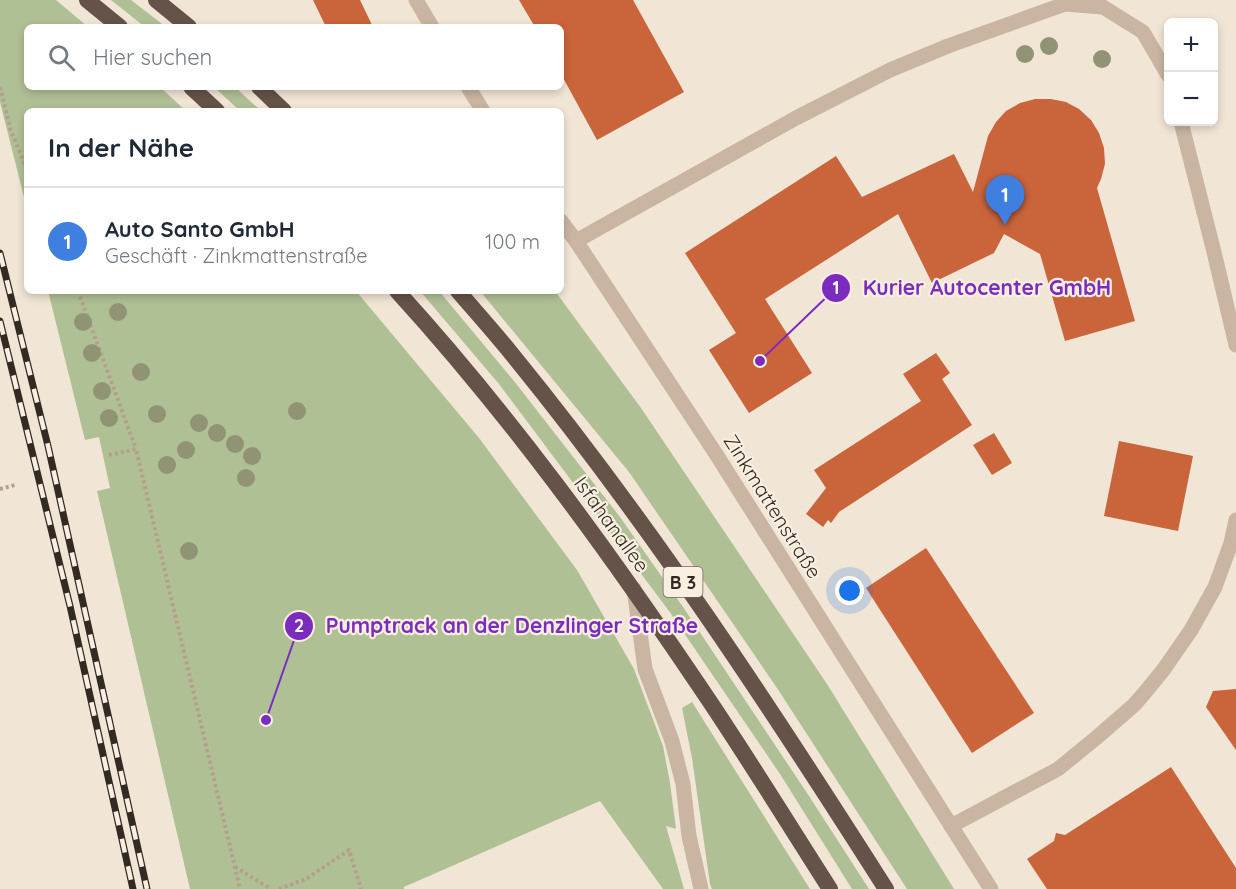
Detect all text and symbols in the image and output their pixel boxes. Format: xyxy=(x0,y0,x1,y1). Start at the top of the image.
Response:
map controls xyxy=(1164,18,1218,126)
button: + xyxy=(1164,18,1218,72)
search box xyxy=(24,24,564,90)
icon: search xyxy=(45,41,78,74)
text: Hier suchen xyxy=(93,43,212,71)
button: − xyxy=(1164,72,1218,126)
text: In der Nähe xyxy=(48,131,194,164)
pin: 1 xyxy=(986,176,1024,225)
text: Auto Santo GmbH xyxy=(105,215,295,243)
text: 1 xyxy=(64,229,71,254)
text: 100 m xyxy=(485,229,540,254)
text: Geschäft · Zinkmattenstraße xyxy=(105,243,368,268)
callout: Kurier Autocenter GmbH xyxy=(821,268,1123,307)
text: Kurier Autocenter GmbH xyxy=(863,274,1111,300)
text: 1 xyxy=(832,276,840,299)
street label: Zinkmattenstraße xyxy=(719,429,827,583)
street label: Isfahanallee xyxy=(569,471,655,577)
road number: B 3 xyxy=(664,567,702,597)
your location xyxy=(835,576,864,605)
callout: Pumptrack an der Denzlinger Straße xyxy=(284,607,710,646)
text: Pumptrack an der Denzlinger Straße xyxy=(326,612,698,638)
text: 2 xyxy=(294,614,304,637)

